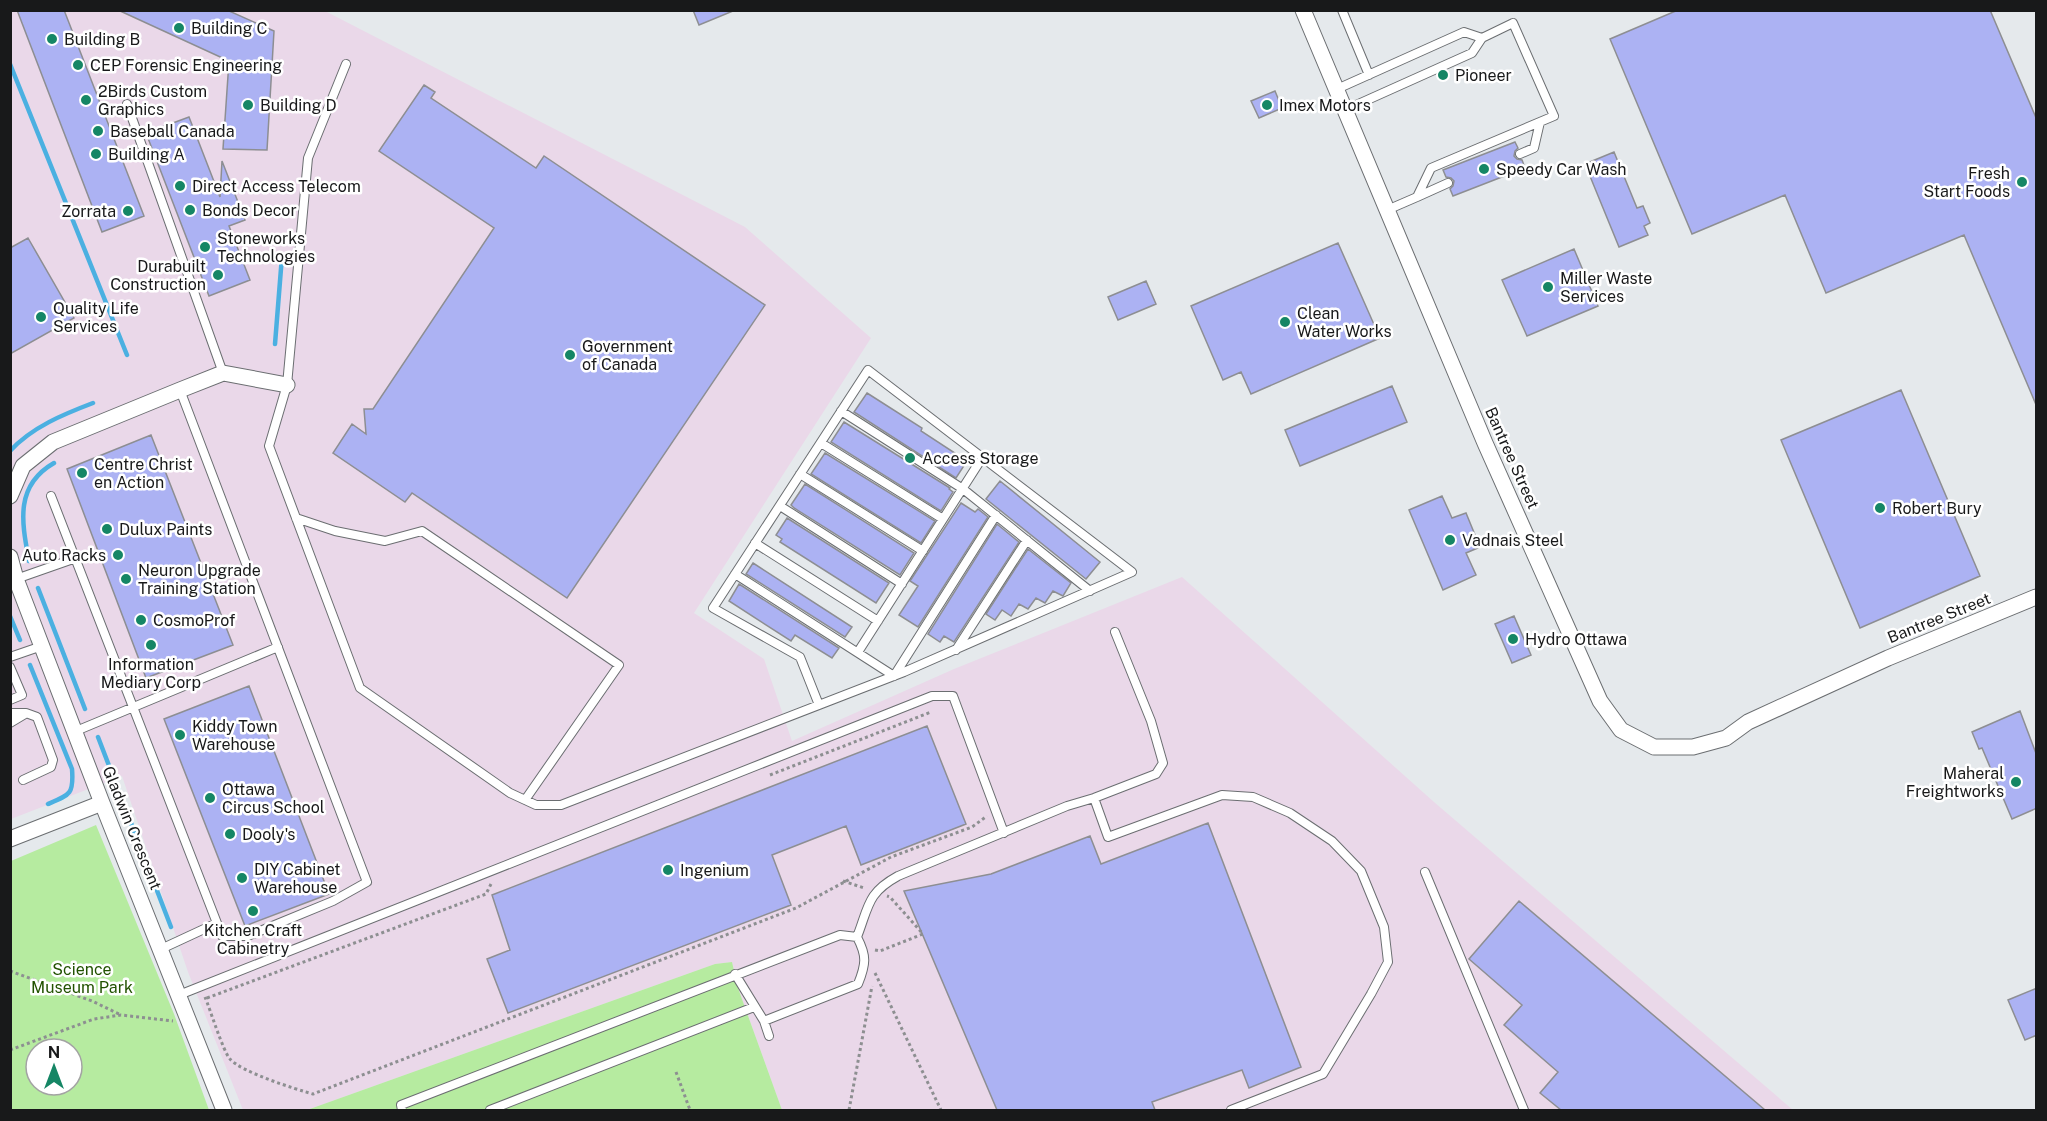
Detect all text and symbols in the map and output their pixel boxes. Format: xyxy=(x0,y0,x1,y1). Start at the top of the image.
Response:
place label: Building C xyxy=(191,19,267,38)
marker: Building C xyxy=(172,21,186,35)
place label: Building B xyxy=(64,30,140,49)
marker: Building B xyxy=(45,32,59,46)
place label: CEP Forensic Engineering xyxy=(90,56,282,75)
marker: CEP Forensic Engineering xyxy=(71,58,85,72)
place label: Pioneer xyxy=(1455,66,1512,85)
marker: Pioneer xyxy=(1436,68,1450,82)
place label: 2Birds Custom Graphics xyxy=(98,82,207,119)
marker: 2Birds Custom Graphics xyxy=(79,93,93,107)
place label: Building D xyxy=(260,96,337,115)
place label: Imex Motors xyxy=(1279,96,1371,115)
marker: Building D xyxy=(241,98,255,112)
marker: Imex Motors xyxy=(1260,98,1274,112)
place label: Baseball Canada xyxy=(110,122,234,141)
marker: Baseball Canada xyxy=(91,124,105,138)
place label: Building A xyxy=(108,145,185,164)
marker: Building A xyxy=(89,147,103,161)
place label: Speedy Car Wash xyxy=(1496,160,1627,179)
marker: Speedy Car Wash xyxy=(1477,162,1491,176)
place label: Fresh Start Foods xyxy=(1923,164,2010,201)
marker: Fresh Start Foods xyxy=(2015,175,2029,189)
place label: Direct Access Telecom xyxy=(192,177,361,196)
marker: Direct Access Telecom xyxy=(173,179,187,193)
place label: Bonds Decor xyxy=(202,201,297,220)
place label: Zorrata xyxy=(61,202,116,221)
marker: Bonds Decor xyxy=(183,203,197,217)
marker: Zorrata xyxy=(121,204,135,218)
place label: Stoneworks Technologies xyxy=(217,229,315,266)
marker: Stoneworks Technologies xyxy=(198,240,212,254)
place label: Durabuilt Construction xyxy=(110,257,206,294)
marker: Durabuilt Construction xyxy=(211,268,225,282)
place label: Miller Waste Services xyxy=(1560,269,1652,306)
marker: Miller Waste Services xyxy=(1541,280,1555,294)
place label: Quality Life Services xyxy=(53,299,139,336)
place label: Clean Water Works xyxy=(1297,304,1392,341)
marker: Quality Life Services xyxy=(34,310,48,324)
marker: Clean Water Works xyxy=(1278,315,1292,329)
place label: Government of Canada xyxy=(582,337,673,374)
marker: Government of Canada xyxy=(563,348,577,362)
street label: Bantree Street xyxy=(1481,404,1543,512)
place label: Access Storage xyxy=(922,449,1038,468)
marker: Access Storage xyxy=(903,451,917,465)
place label: Centre Christ en Action xyxy=(94,455,193,492)
marker: Centre Christ en Action xyxy=(75,466,89,480)
place label: Robert Bury xyxy=(1892,499,1982,518)
marker: Robert Bury xyxy=(1873,501,1887,515)
place label: Dulux Paints xyxy=(119,520,212,539)
marker: Dulux Paints xyxy=(100,522,114,536)
place label: Vadnais Steel xyxy=(1462,531,1564,550)
marker: Vadnais Steel xyxy=(1443,533,1457,547)
place label: Auto Racks xyxy=(22,546,106,565)
marker: Auto Racks xyxy=(111,548,125,562)
place label: Neuron Upgrade Training Station xyxy=(138,561,261,598)
marker: Neuron Upgrade Training Station xyxy=(119,572,133,586)
street label: Bantree Street xyxy=(1885,589,1993,647)
place label: CosmoProf xyxy=(153,611,235,630)
marker: CosmoProf xyxy=(134,613,148,627)
place label: Hydro Ottawa xyxy=(1525,630,1627,649)
marker: Hydro Ottawa xyxy=(1506,632,1520,646)
marker: Information Mediary Corp xyxy=(144,638,158,652)
place label: Information Mediary Corp xyxy=(101,655,201,692)
place label: Kiddy Town Warehouse xyxy=(192,717,277,754)
marker: Kiddy Town Warehouse xyxy=(173,728,187,742)
street label: Gladwin Crescent xyxy=(99,763,165,893)
place label: Maheral Freightworks xyxy=(1906,764,2004,801)
marker: Maheral Freightworks xyxy=(2009,775,2023,789)
place label: Ottawa Circus School xyxy=(222,780,325,817)
marker: Ottawa Circus School xyxy=(203,791,217,805)
place label: Dooly's xyxy=(242,825,295,844)
marker: Dooly's xyxy=(223,827,237,841)
place label: DIY Cabinet Warehouse xyxy=(254,860,341,897)
place label: Ingenium xyxy=(680,861,749,880)
marker: Ingenium xyxy=(661,863,675,877)
marker: DIY Cabinet Warehouse xyxy=(235,871,249,885)
marker: Kitchen Craft Cabinetry xyxy=(246,904,260,918)
place label: Kitchen Craft Cabinetry xyxy=(204,921,302,958)
park label: Science Museum Park xyxy=(31,960,133,997)
north arrow xyxy=(24,1037,84,1097)
text: N xyxy=(48,1043,60,1062)

